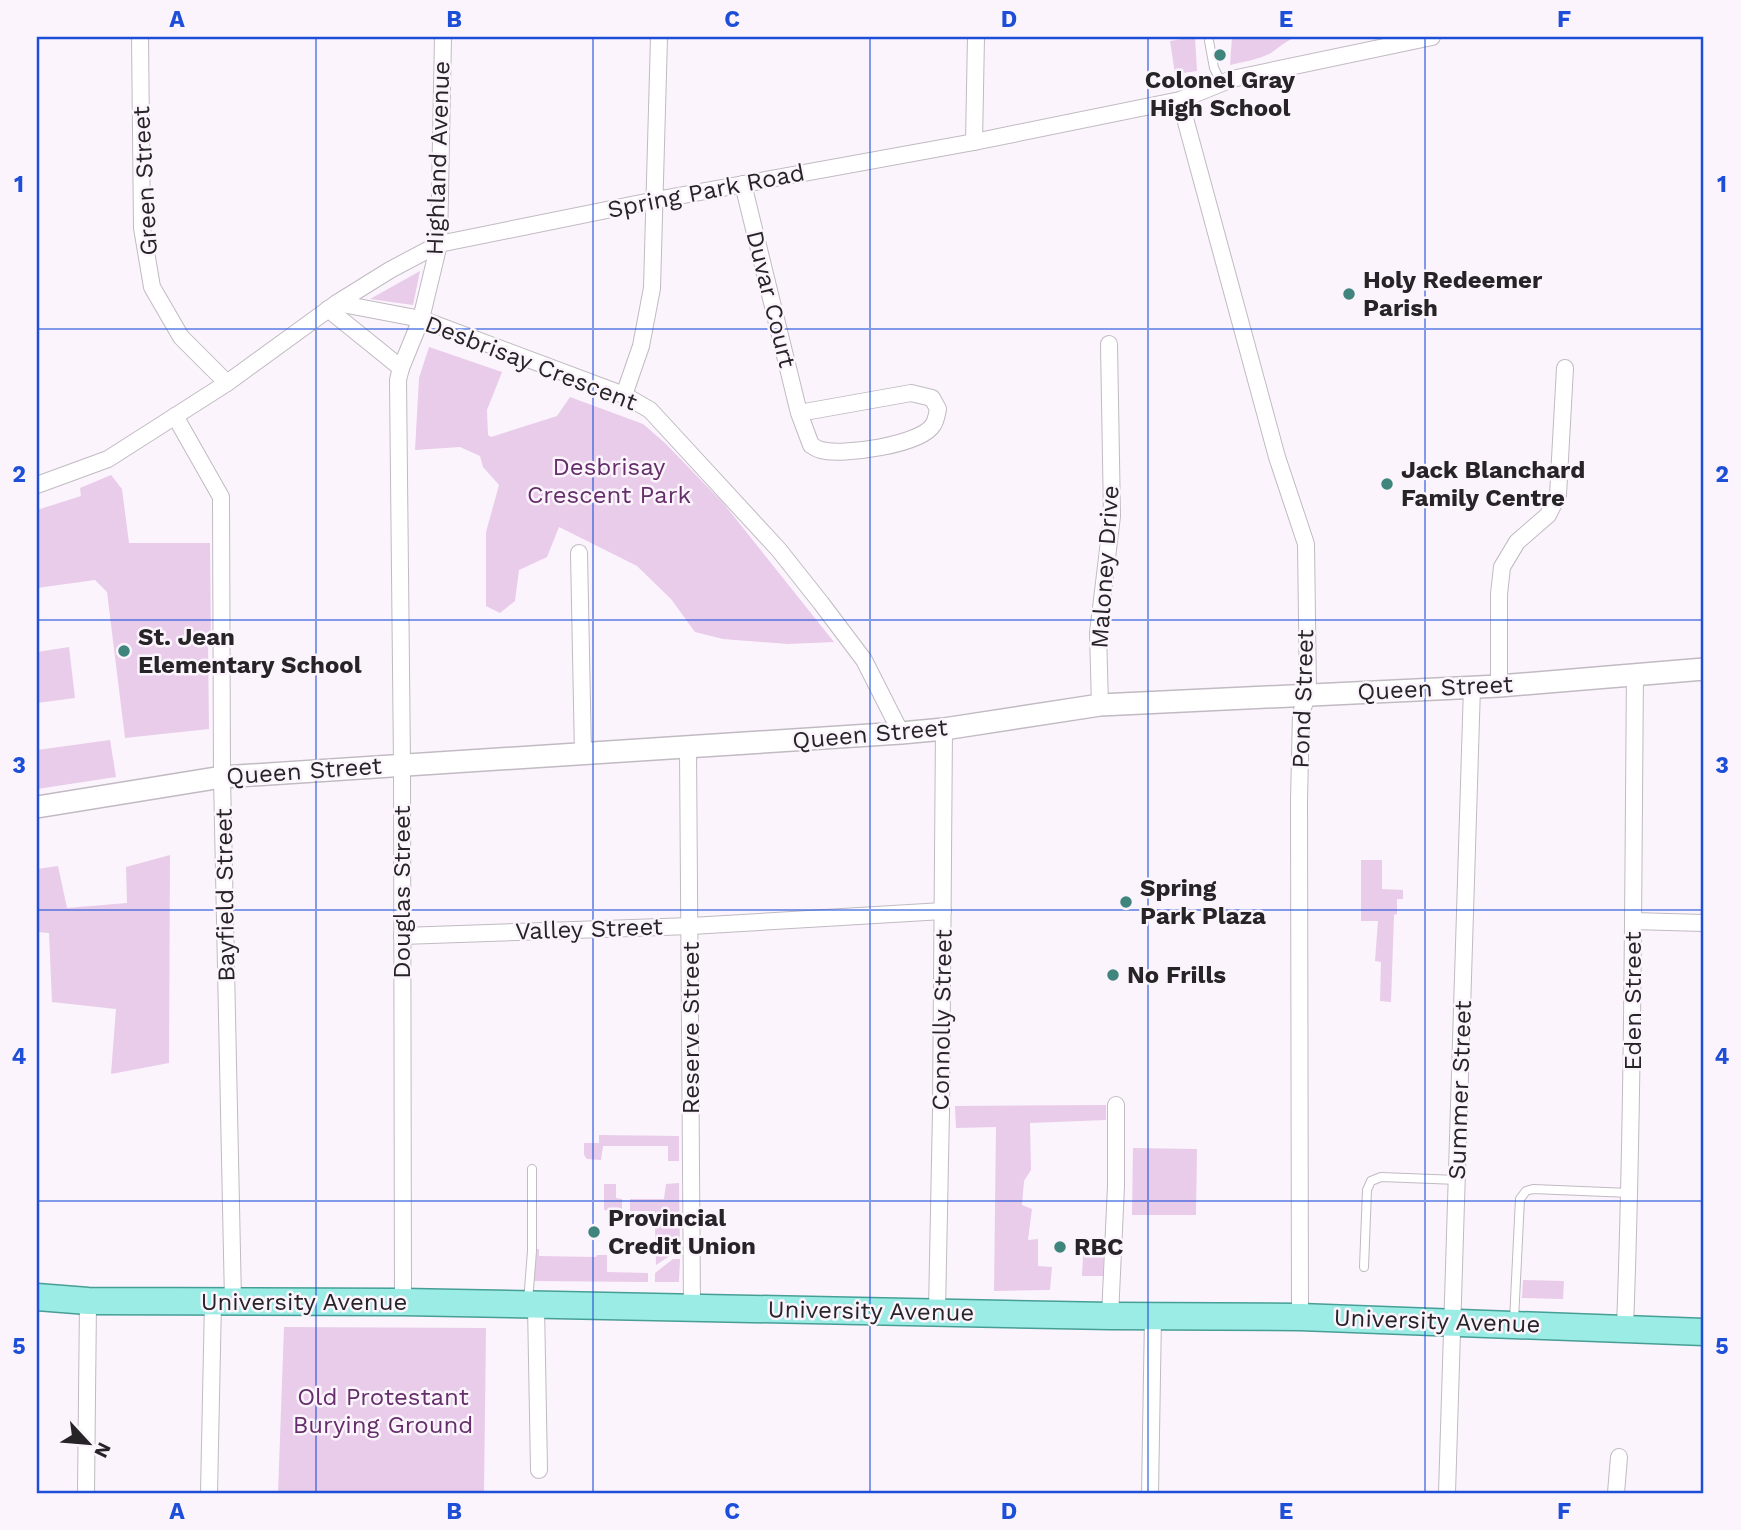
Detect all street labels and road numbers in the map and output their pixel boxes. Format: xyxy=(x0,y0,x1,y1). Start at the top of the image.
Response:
street label: Highland Avenue xyxy=(421,60,455,256)
street label: Green Street xyxy=(127,105,163,257)
street label: Spring Park Road xyxy=(605,158,807,224)
street label: Duvar Court xyxy=(740,228,802,370)
street label: Desbrisay Crescent xyxy=(421,310,641,416)
street label: Maloney Drive xyxy=(1085,484,1125,650)
street label: Pond Street xyxy=(1287,629,1319,769)
street label: Queen Street xyxy=(1356,670,1514,706)
street label: Queen Street xyxy=(791,713,949,755)
street label: Queen Street xyxy=(225,752,383,790)
street label: Douglas Street xyxy=(388,805,416,979)
street label: Bayfield Street xyxy=(209,808,241,982)
street label: Valley Street xyxy=(515,912,663,946)
street label: Connolly Street xyxy=(926,929,958,1111)
street label: Eden Street xyxy=(1619,931,1647,1071)
street label: Reserve Street xyxy=(677,942,705,1114)
street label: Summer Street xyxy=(1443,1000,1477,1180)
street label: University Avenue xyxy=(201,1288,407,1316)
street label: University Avenue xyxy=(767,1295,975,1327)
street label: University Avenue xyxy=(1333,1303,1541,1339)

